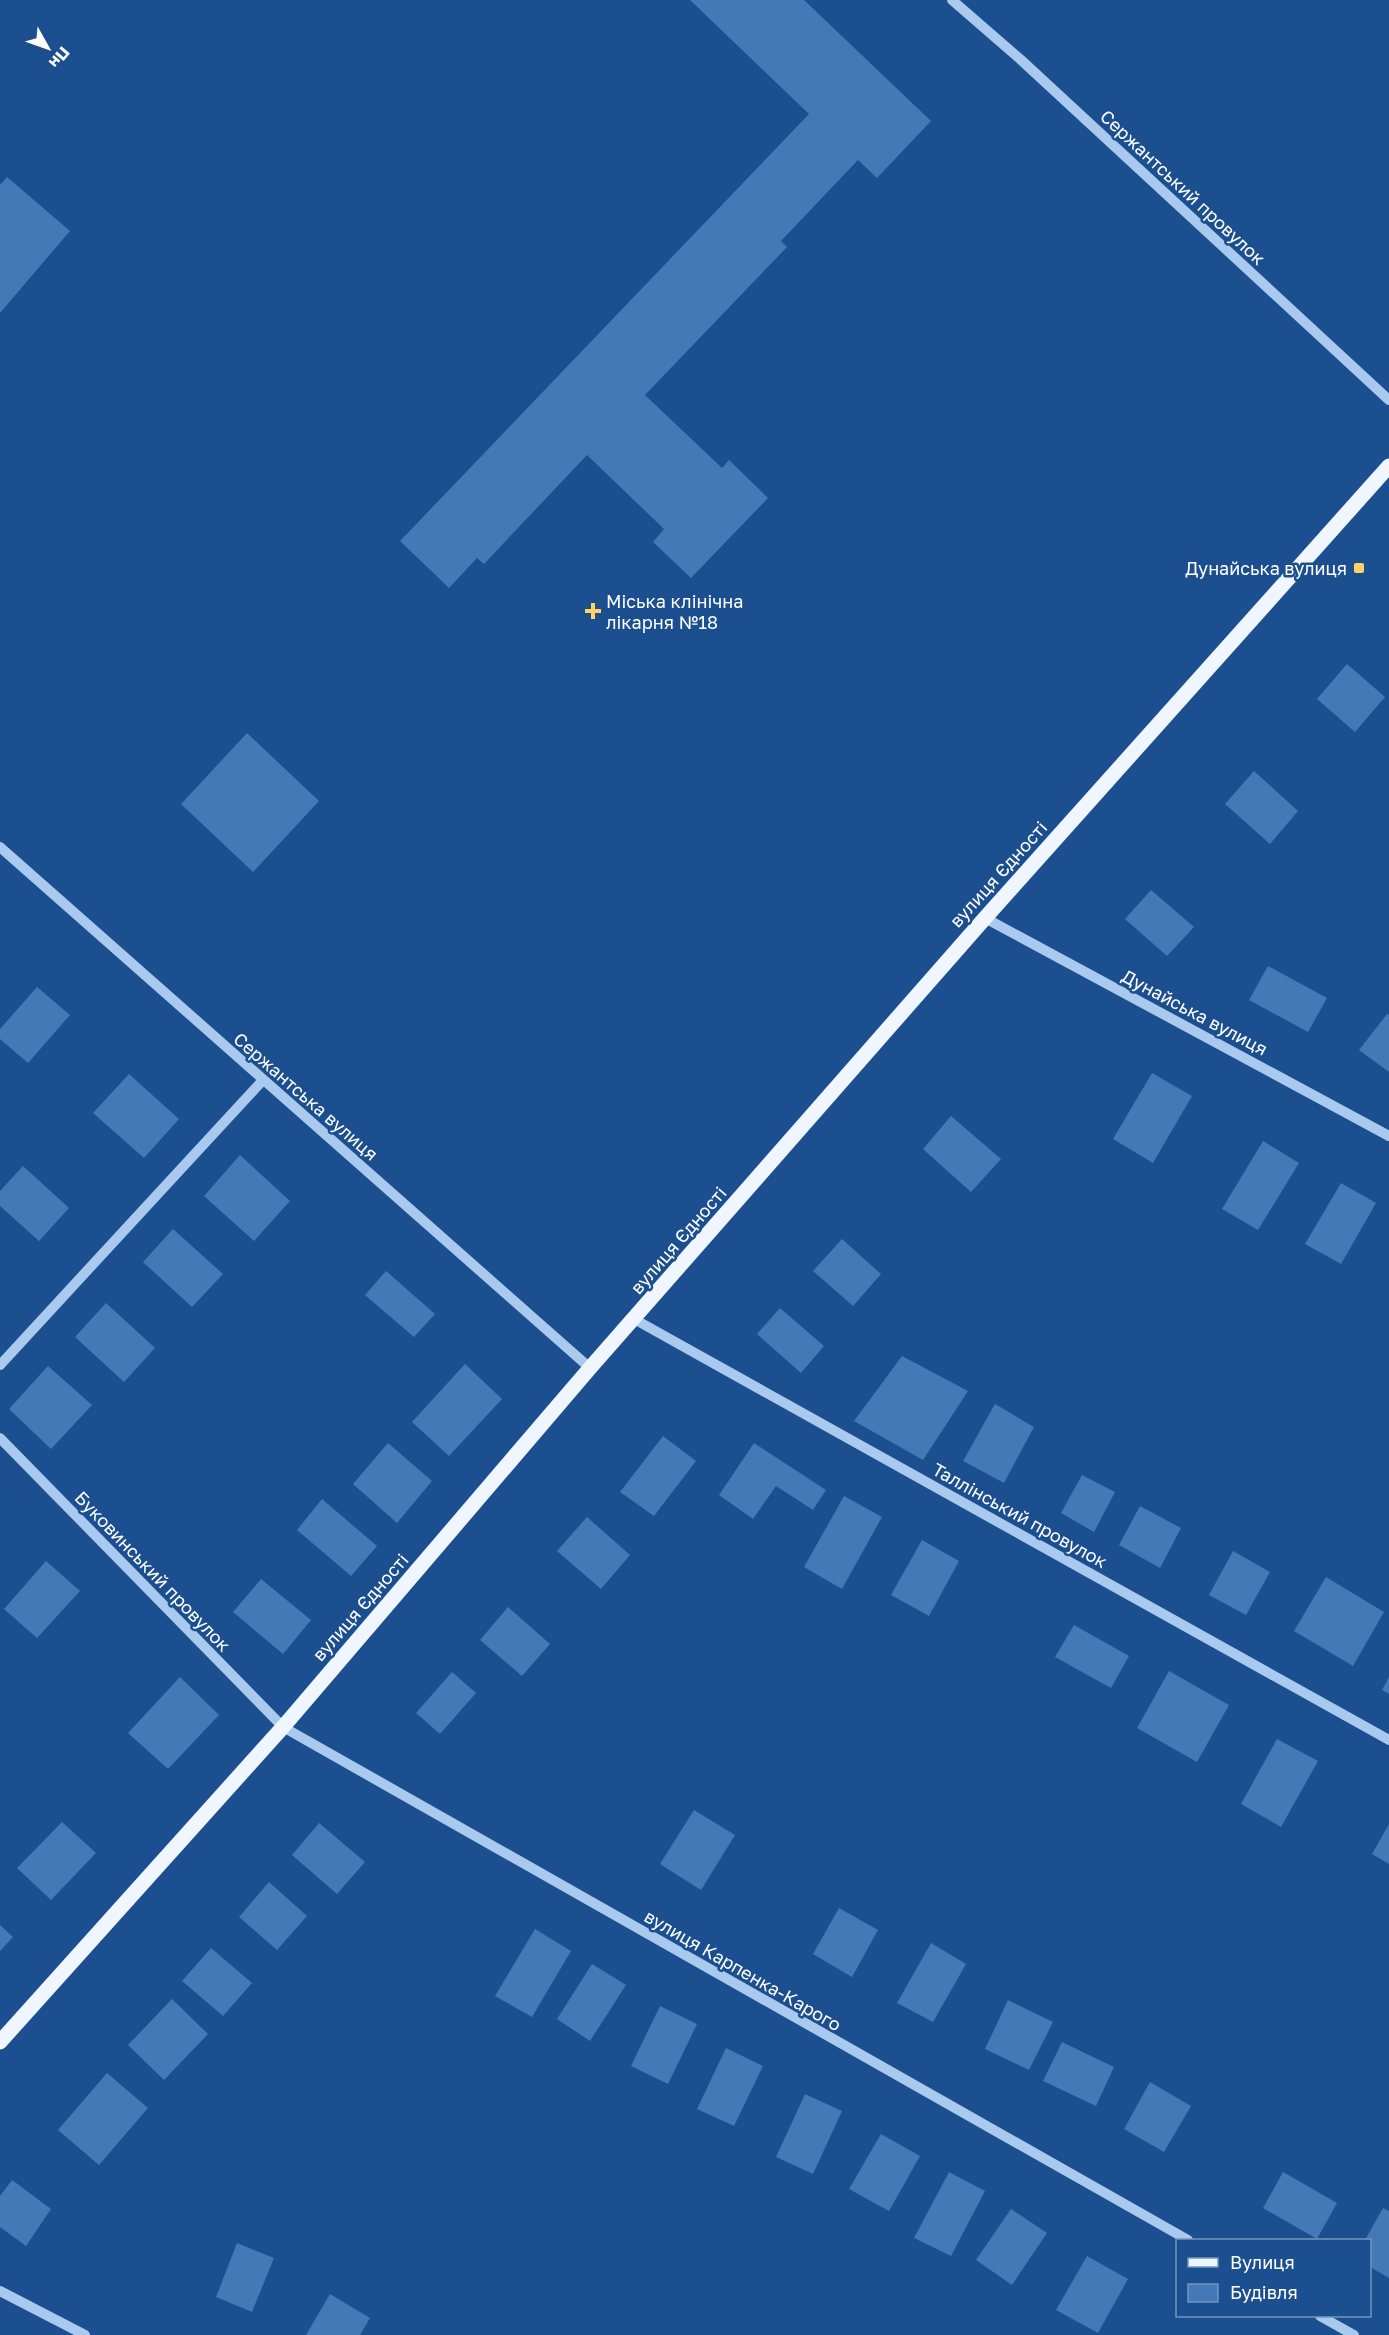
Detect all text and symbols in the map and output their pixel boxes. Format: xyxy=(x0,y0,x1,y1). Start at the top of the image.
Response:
north arrow xyxy=(18,18,78,78)
text: Пн xyxy=(45,43,74,72)
street label: Сержантський провулок xyxy=(1096,105,1270,269)
place label: Дунайська вулиця xyxy=(1185,557,1347,579)
marker: Дунайська вулиця xyxy=(1352,561,1366,575)
place label: Міська клінічна лікарня №18 xyxy=(606,590,743,633)
marker: Міська клінічна лікарня №18 xyxy=(584,602,602,620)
street label: вулиця Єдності xyxy=(945,816,1051,932)
street label: Дунайська вулиця xyxy=(1118,964,1272,1060)
street label: Сержантська вулиця xyxy=(229,1027,383,1165)
street label: вулиця Єдності xyxy=(625,1182,731,1298)
street label: Таллінський провулок xyxy=(929,1458,1111,1572)
street label: Буковинський провулок xyxy=(71,1486,235,1656)
street label: вулиця Єдності xyxy=(307,1549,413,1665)
street label: вулиця Карпенка-Карого xyxy=(641,1905,845,2035)
legend xyxy=(1176,2239,1371,2317)
text: Вулиця xyxy=(1230,2251,1295,2273)
text: Будівля xyxy=(1230,2281,1298,2303)

